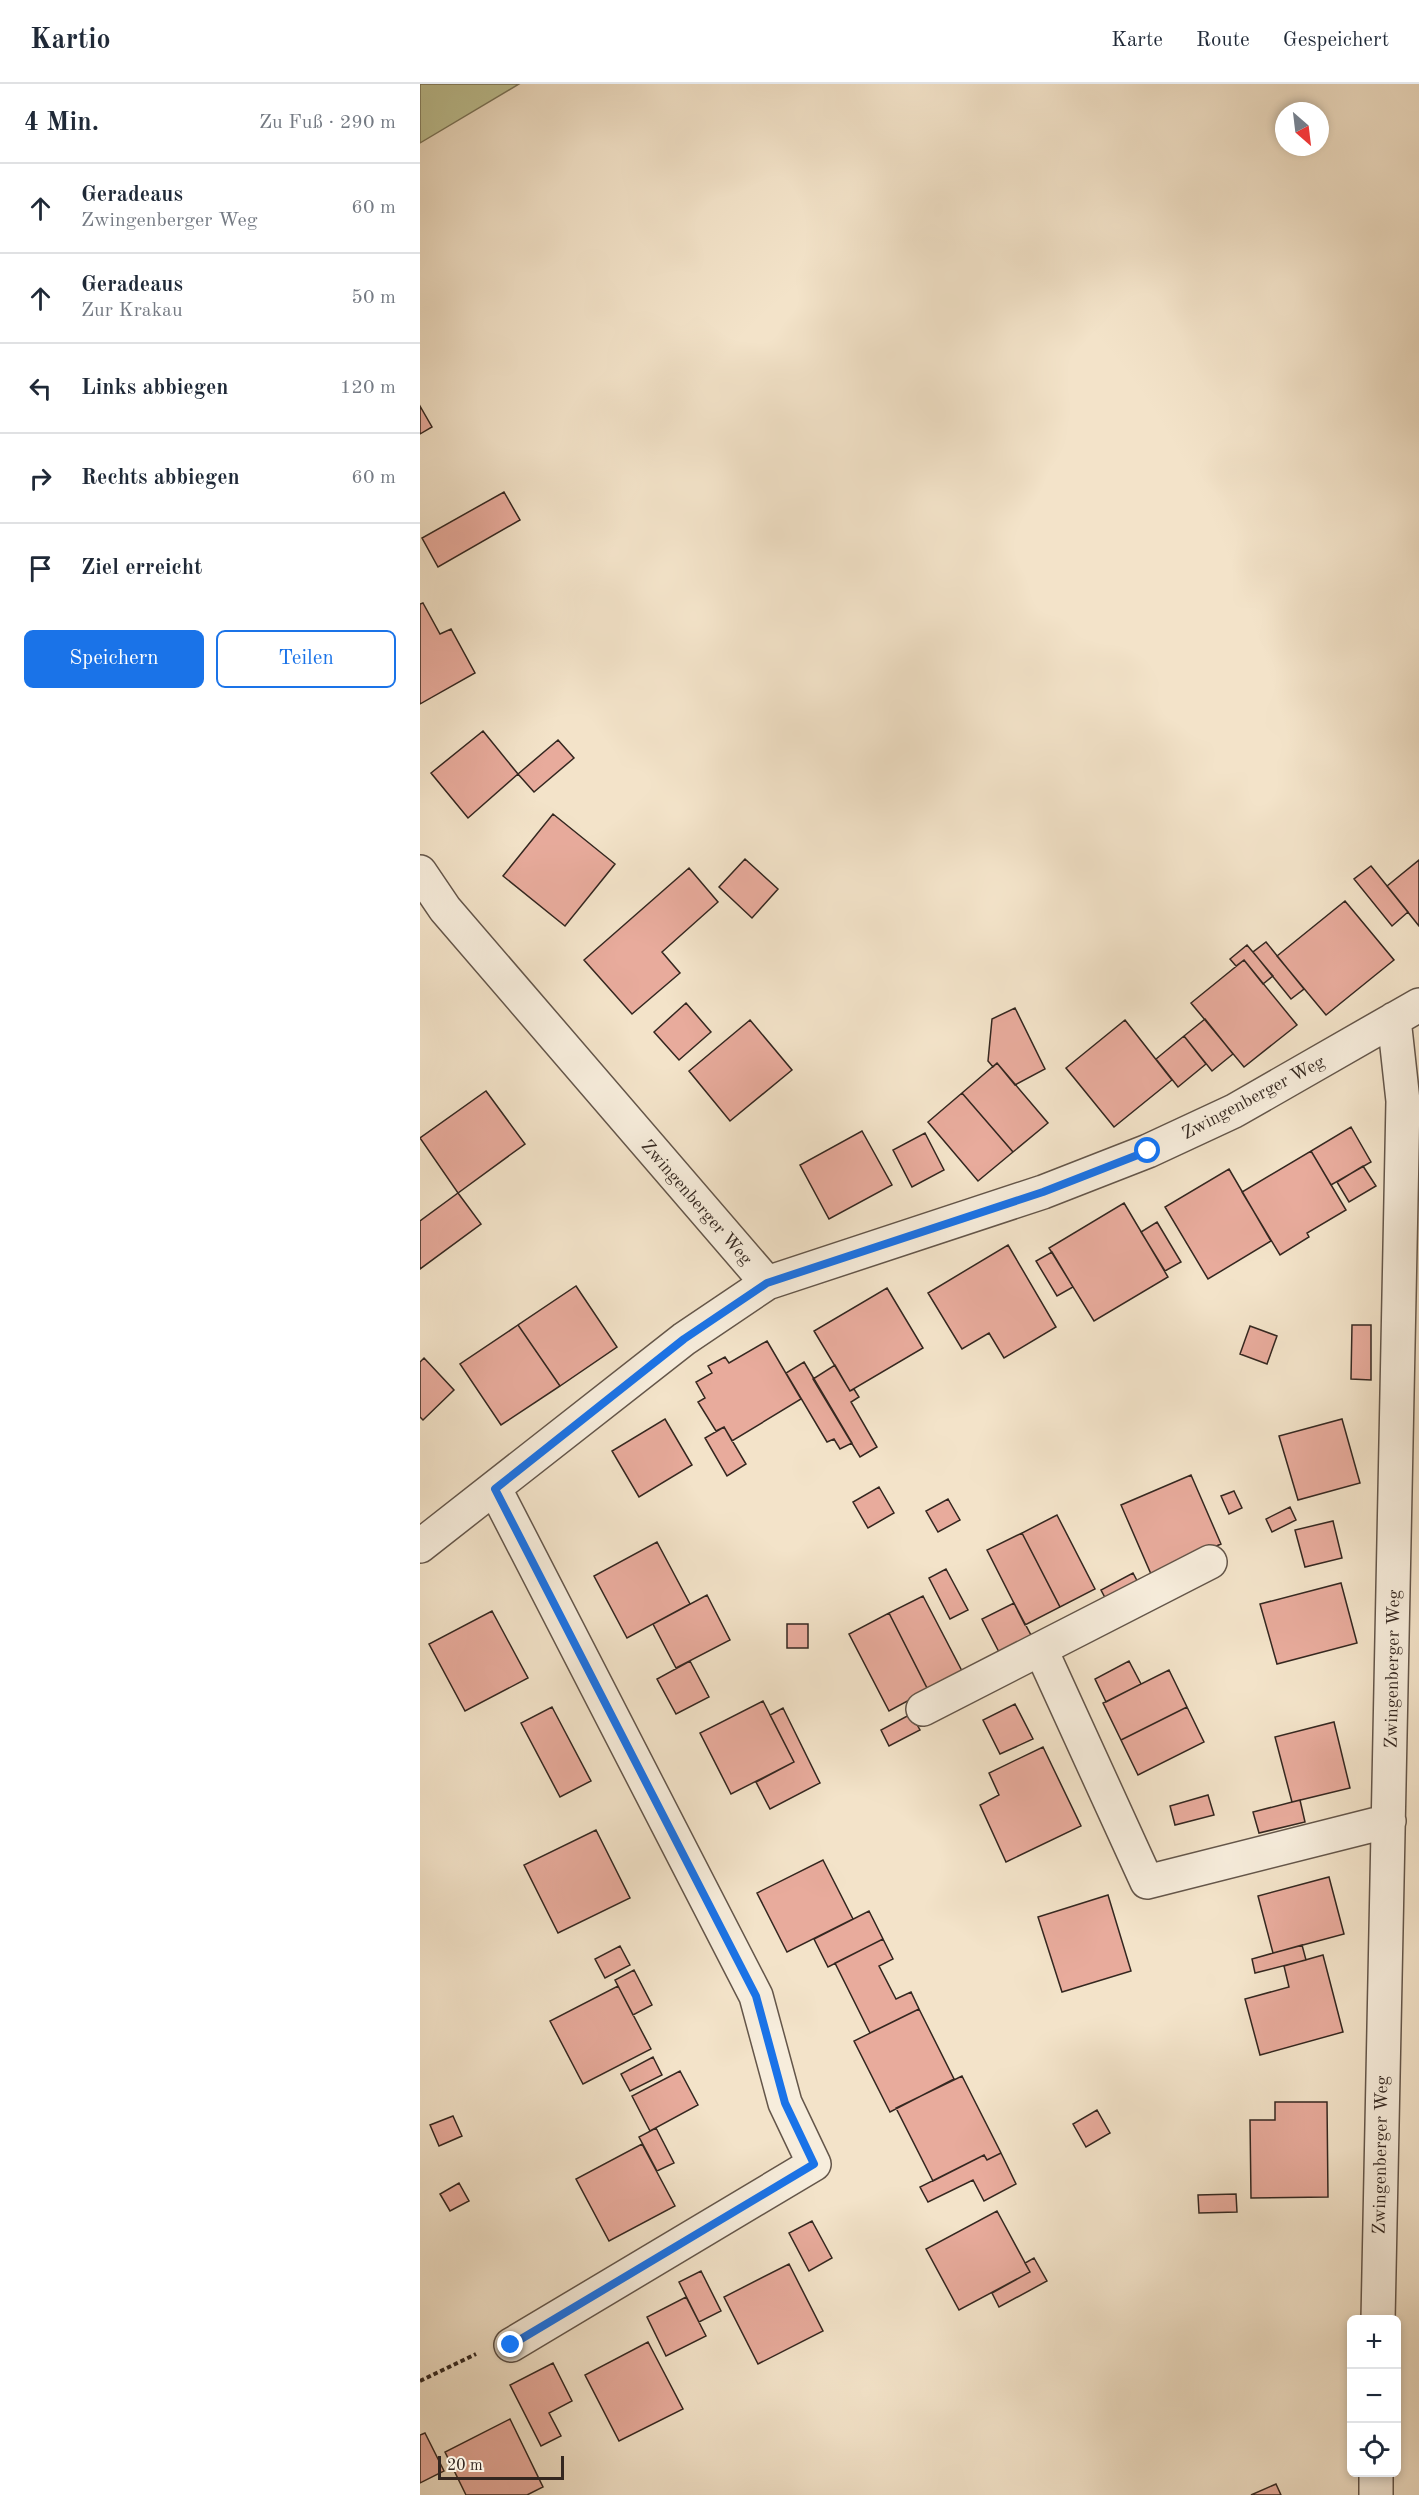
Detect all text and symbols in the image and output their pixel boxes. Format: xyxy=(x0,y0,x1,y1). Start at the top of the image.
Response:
text: Kartio xyxy=(30,27,111,55)
text: Karte xyxy=(1111,30,1163,51)
text: Route xyxy=(1196,30,1250,51)
text: Gespeichert xyxy=(1283,30,1389,51)
north arrow xyxy=(1275,102,1329,156)
text: 4 Min. xyxy=(24,110,99,136)
text: Zu Fuß · 290 m xyxy=(259,113,396,133)
text: Geradeaus xyxy=(81,184,183,206)
icon: ahead xyxy=(24,192,57,225)
text: 60 m xyxy=(351,198,396,218)
text: Zwingenberger Weg xyxy=(81,211,257,231)
text: Geradeaus xyxy=(81,274,183,296)
icon: ahead xyxy=(24,282,57,315)
text: 50 m xyxy=(351,288,396,308)
text: Zur Krakau xyxy=(81,301,183,321)
icon: left xyxy=(24,372,57,405)
text: Links abbiegen xyxy=(81,377,229,399)
text: 120 m xyxy=(340,378,396,398)
icon: right xyxy=(24,462,57,495)
text: Rechts abbiegen xyxy=(81,467,240,489)
text: 60 m xyxy=(351,468,396,488)
icon: arrive xyxy=(24,552,57,585)
text: Ziel erreicht xyxy=(81,557,202,579)
button: Speichern xyxy=(24,630,204,688)
button: Teilen xyxy=(216,630,396,688)
street label: Zwingenberger Weg xyxy=(1179,1053,1328,1143)
street label: Zwingenberger Weg xyxy=(637,1137,755,1269)
route start xyxy=(1134,1137,1160,1163)
street label: Zwingenberger Weg xyxy=(1383,1589,1403,1749)
street label: Zwingenberger Weg xyxy=(1371,2075,1391,2235)
map controls xyxy=(1347,2315,1401,2477)
button: + xyxy=(1347,2315,1401,2369)
route end xyxy=(497,2331,523,2357)
button: − xyxy=(1347,2369,1401,2423)
button: locate xyxy=(1347,2423,1401,2477)
scale bar xyxy=(438,2453,564,2480)
text: 20 m xyxy=(447,2458,483,2474)

